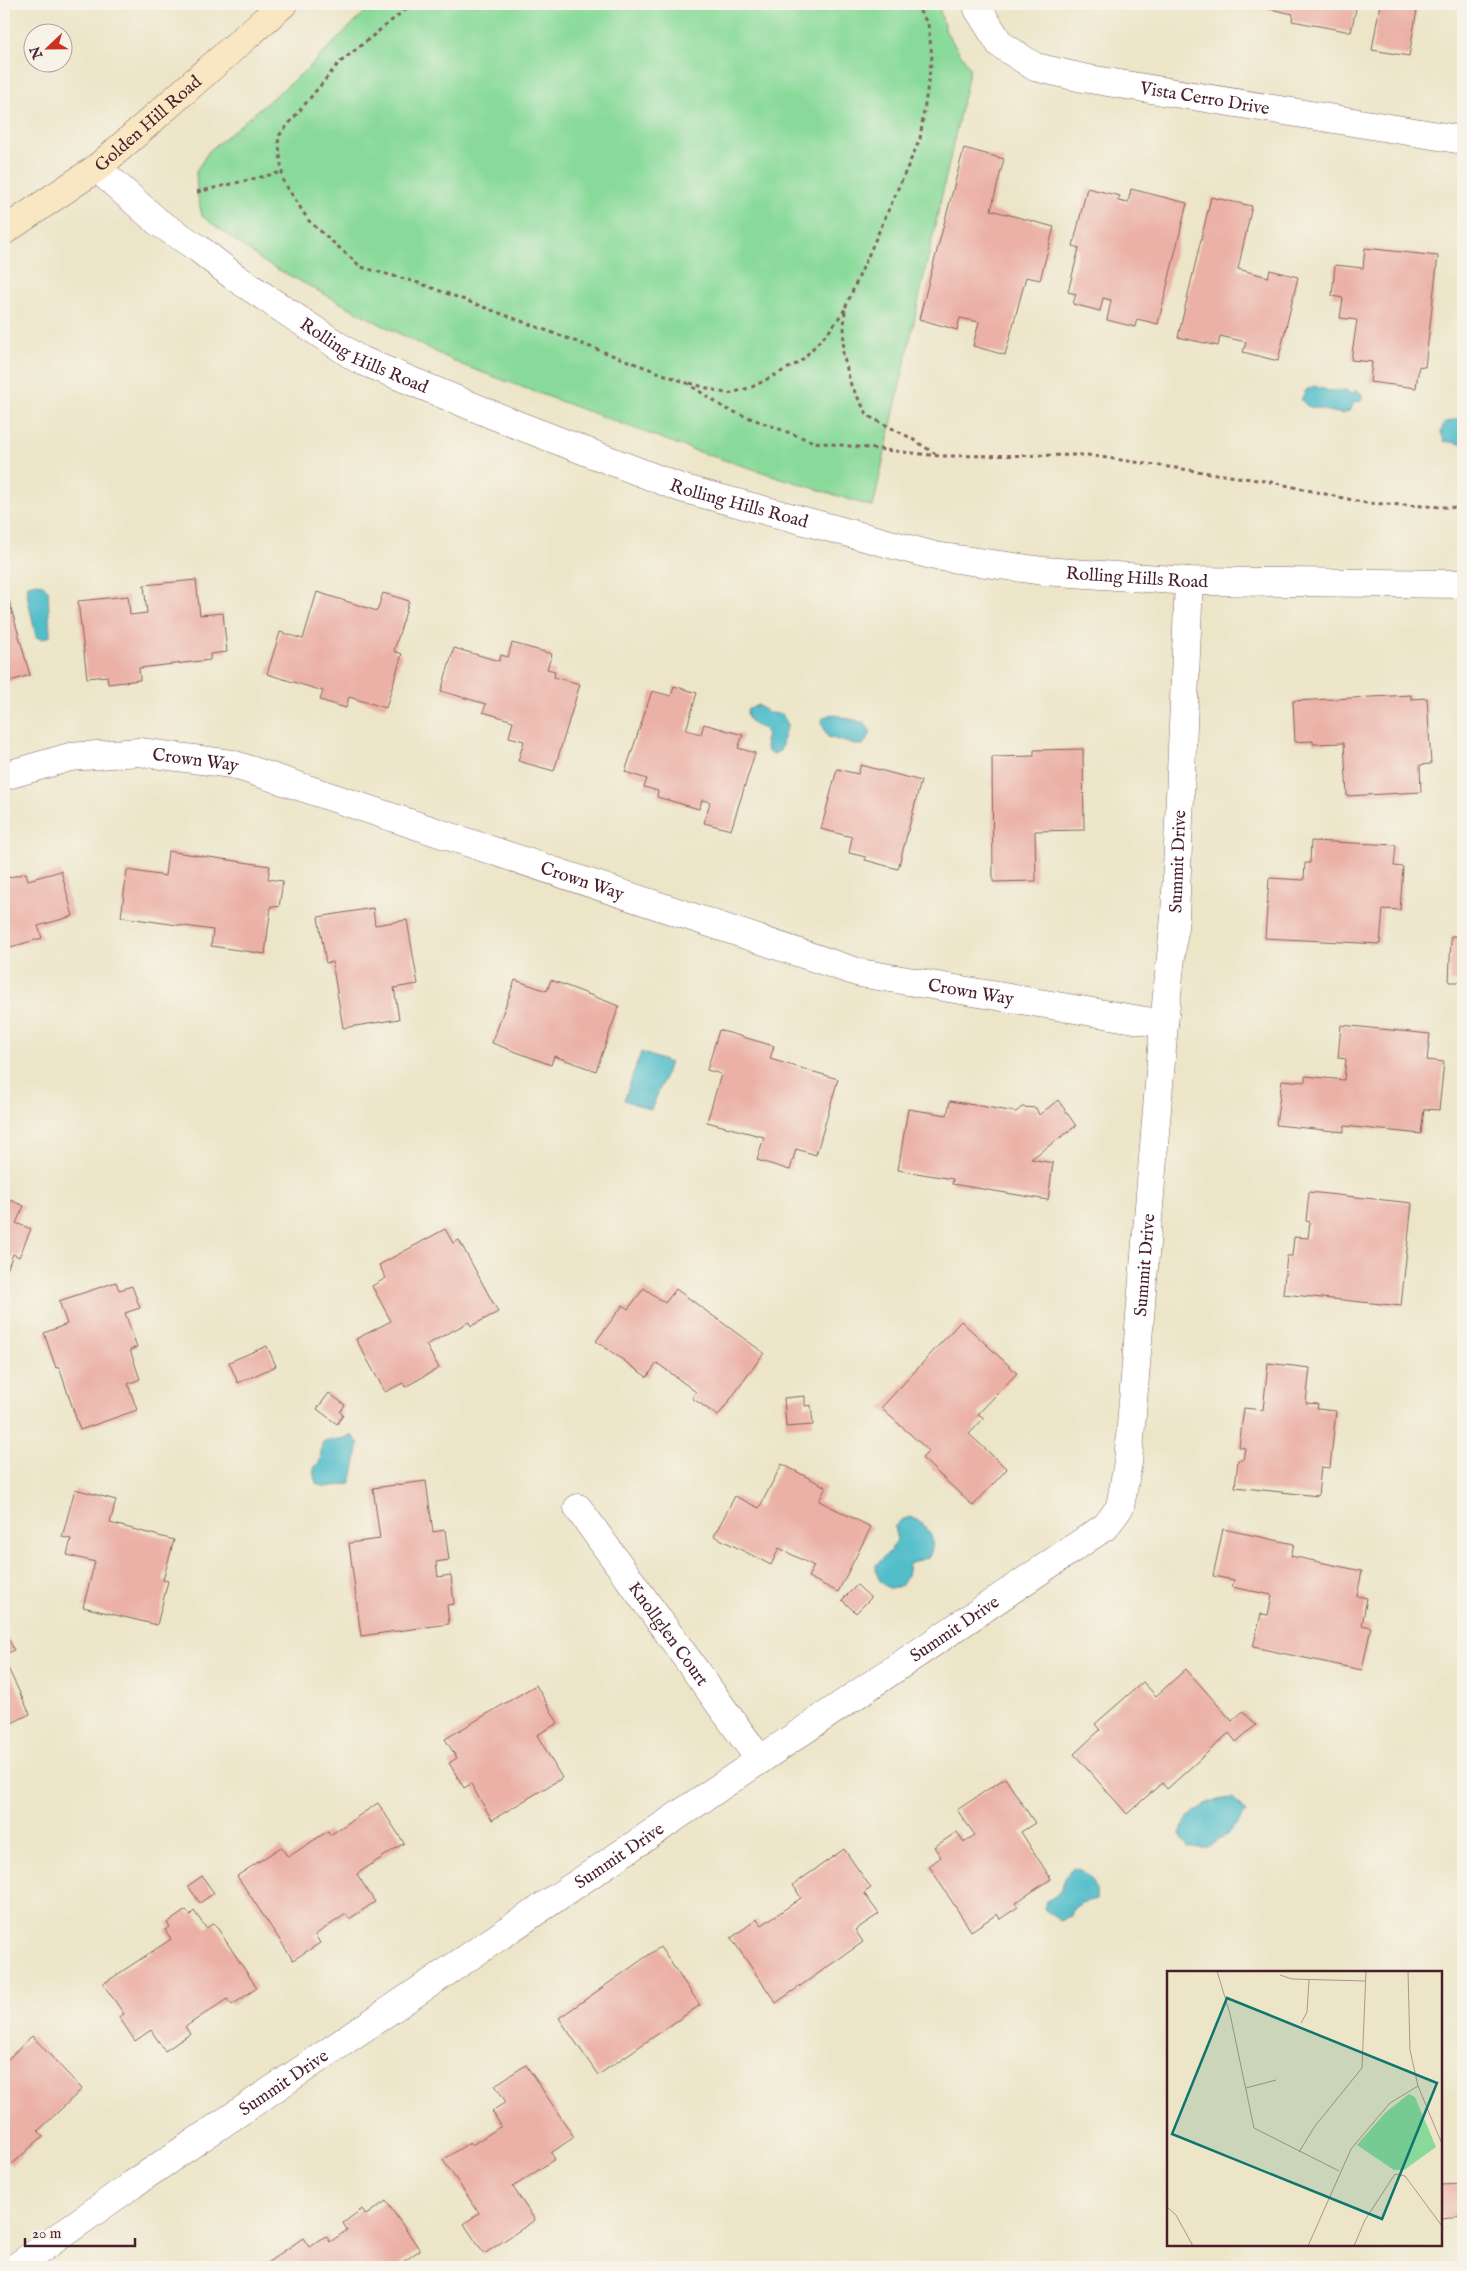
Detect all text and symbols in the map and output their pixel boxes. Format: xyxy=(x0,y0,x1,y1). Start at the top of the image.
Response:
north arrow xyxy=(22,22,72,72)
text: N xyxy=(26,44,48,62)
street label: Golden Hill Road xyxy=(91,71,207,178)
street label: Vista Cerro Drive xyxy=(1137,77,1271,121)
street label: Rolling Hills Road xyxy=(295,313,432,400)
street label: Rolling Hills Road xyxy=(666,475,811,535)
street label: Rolling Hills Road xyxy=(1065,563,1209,594)
street label: Crown Way xyxy=(151,744,242,779)
street label: Summit Drive xyxy=(1165,809,1192,914)
street label: Crown Way xyxy=(537,857,627,907)
street label: Crown Way xyxy=(926,975,1016,1012)
street label: Summit Drive xyxy=(1130,1213,1161,1318)
street label: Knollglen Court xyxy=(622,1578,713,1691)
street label: Summit Drive xyxy=(906,1591,1004,1668)
street label: Summit Drive xyxy=(571,1818,669,1895)
inset map xyxy=(1167,1971,1442,2246)
street label: Summit Drive xyxy=(235,2045,333,2122)
scale bar xyxy=(25,2216,135,2248)
text: 20 m xyxy=(32,2224,62,2243)

